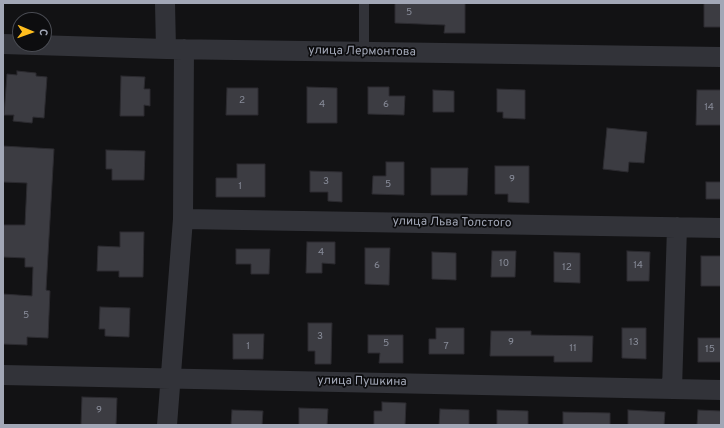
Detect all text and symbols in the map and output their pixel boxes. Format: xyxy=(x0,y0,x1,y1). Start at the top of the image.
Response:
house number: 5 xyxy=(406,7,412,19)
north arrow xyxy=(12,12,52,52)
text: С xyxy=(36,29,50,36)
street label: улица Лермонтова xyxy=(308,44,416,60)
house number: 2 xyxy=(239,95,245,107)
house number: 4 xyxy=(319,99,325,111)
house number: 6 xyxy=(383,99,389,111)
house number: 14 xyxy=(704,102,714,114)
house number: 9 xyxy=(509,174,515,186)
house number: 3 xyxy=(323,176,329,188)
house number: 5 xyxy=(385,179,391,191)
house number: 1 xyxy=(238,181,242,193)
street label: улица Льва Толстого xyxy=(392,215,512,231)
house number: 4 xyxy=(318,247,324,259)
house number: 10 xyxy=(499,258,509,270)
house number: 6 xyxy=(374,260,380,272)
house number: 14 xyxy=(633,260,643,272)
house number: 12 xyxy=(562,262,572,274)
house number: 5 xyxy=(23,310,29,322)
house number: 3 xyxy=(317,331,323,343)
house number: 9 xyxy=(508,337,514,349)
house number: 13 xyxy=(629,337,639,349)
house number: 5 xyxy=(383,338,389,350)
house number: 1 xyxy=(246,341,250,353)
house number: 7 xyxy=(443,341,449,353)
house number: 11 xyxy=(569,343,577,355)
house number: 15 xyxy=(705,344,715,356)
street label: улица Пушкина xyxy=(317,374,407,390)
house number: 9 xyxy=(96,405,102,417)

